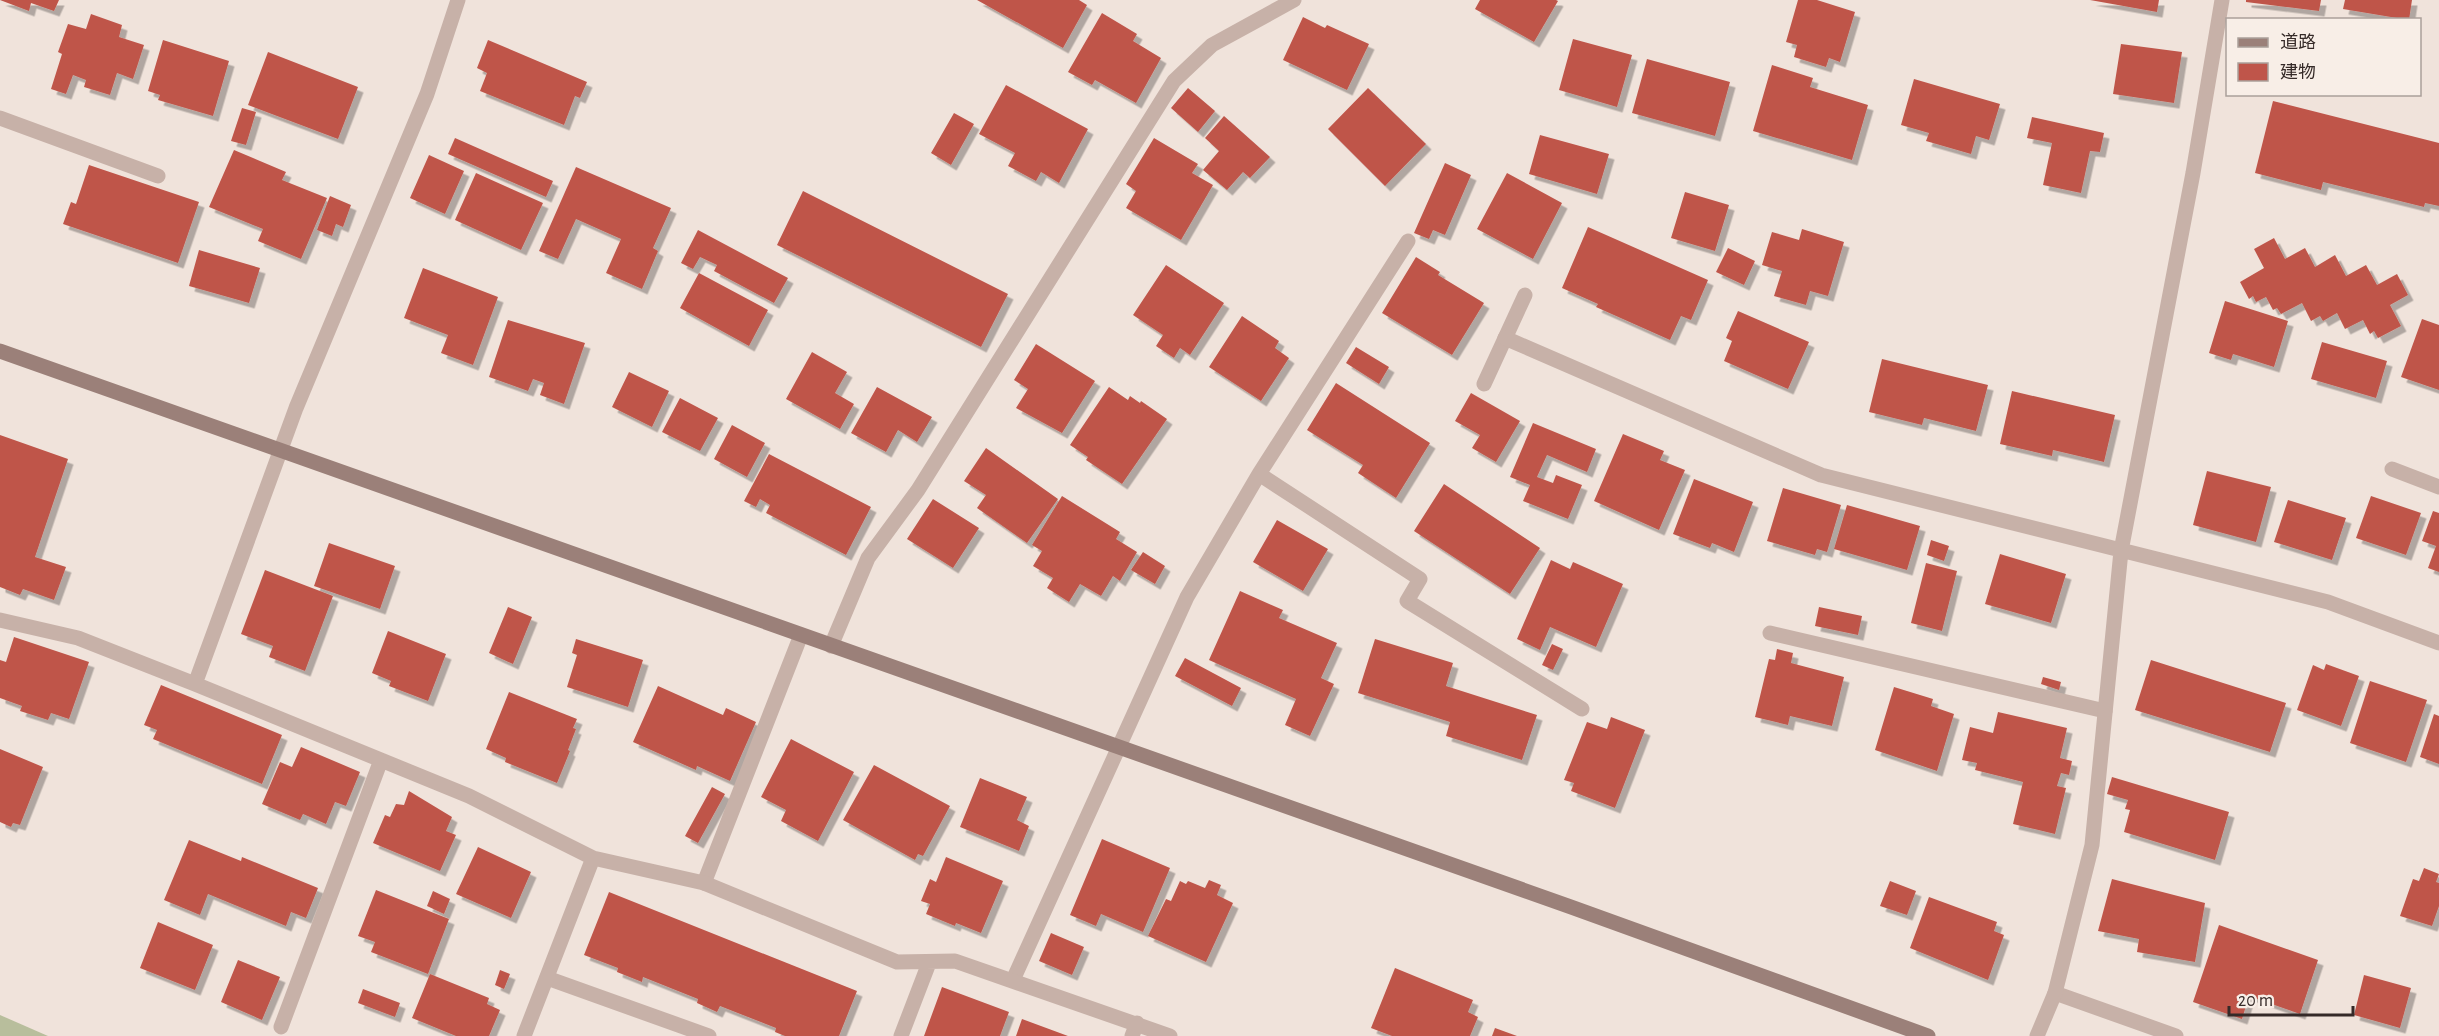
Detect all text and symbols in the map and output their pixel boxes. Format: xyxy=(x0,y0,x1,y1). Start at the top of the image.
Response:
legend xyxy=(2226,18,2421,96)
text: 道路 xyxy=(2280,32,2316,52)
text: 建物 xyxy=(2280,62,2316,82)
scale bar xyxy=(2229,979,2354,1017)
text: 20 m xyxy=(2238,992,2273,1010)

